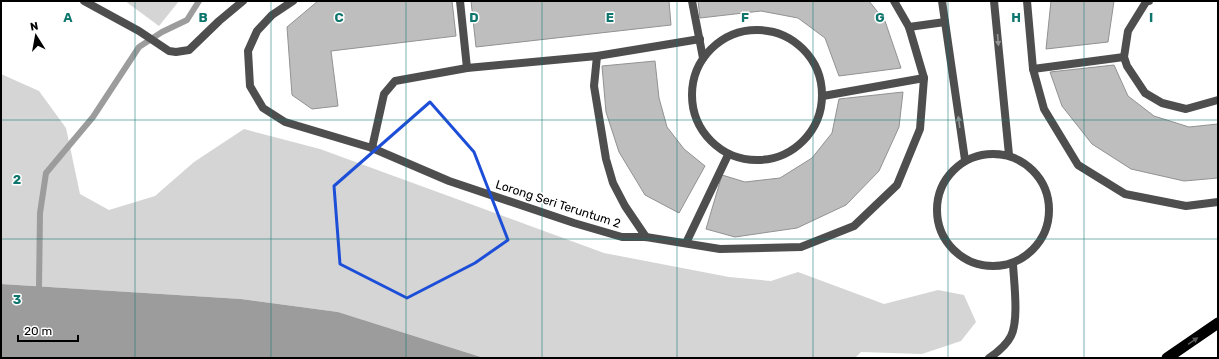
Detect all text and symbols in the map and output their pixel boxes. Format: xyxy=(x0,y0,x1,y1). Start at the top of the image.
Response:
text: A xyxy=(63,10,73,25)
text: B xyxy=(198,10,208,25)
text: C xyxy=(334,10,344,25)
text: D xyxy=(469,10,479,25)
text: E xyxy=(606,10,614,25)
text: F xyxy=(741,10,749,25)
text: G xyxy=(875,10,885,25)
text: H xyxy=(1011,10,1021,25)
text: I xyxy=(1149,10,1153,25)
north arrow xyxy=(16,16,56,56)
text: N xyxy=(29,20,39,34)
one-way arrow xyxy=(995,34,1001,46)
one-way arrow xyxy=(956,116,962,128)
text: 2 xyxy=(13,172,21,187)
street label: Lorong Seri Teruntum 2 xyxy=(494,177,622,231)
text: 3 xyxy=(13,292,22,307)
scale bar xyxy=(18,317,78,343)
text: 20 m xyxy=(24,324,52,338)
one-way arrow xyxy=(1187,337,1198,345)

